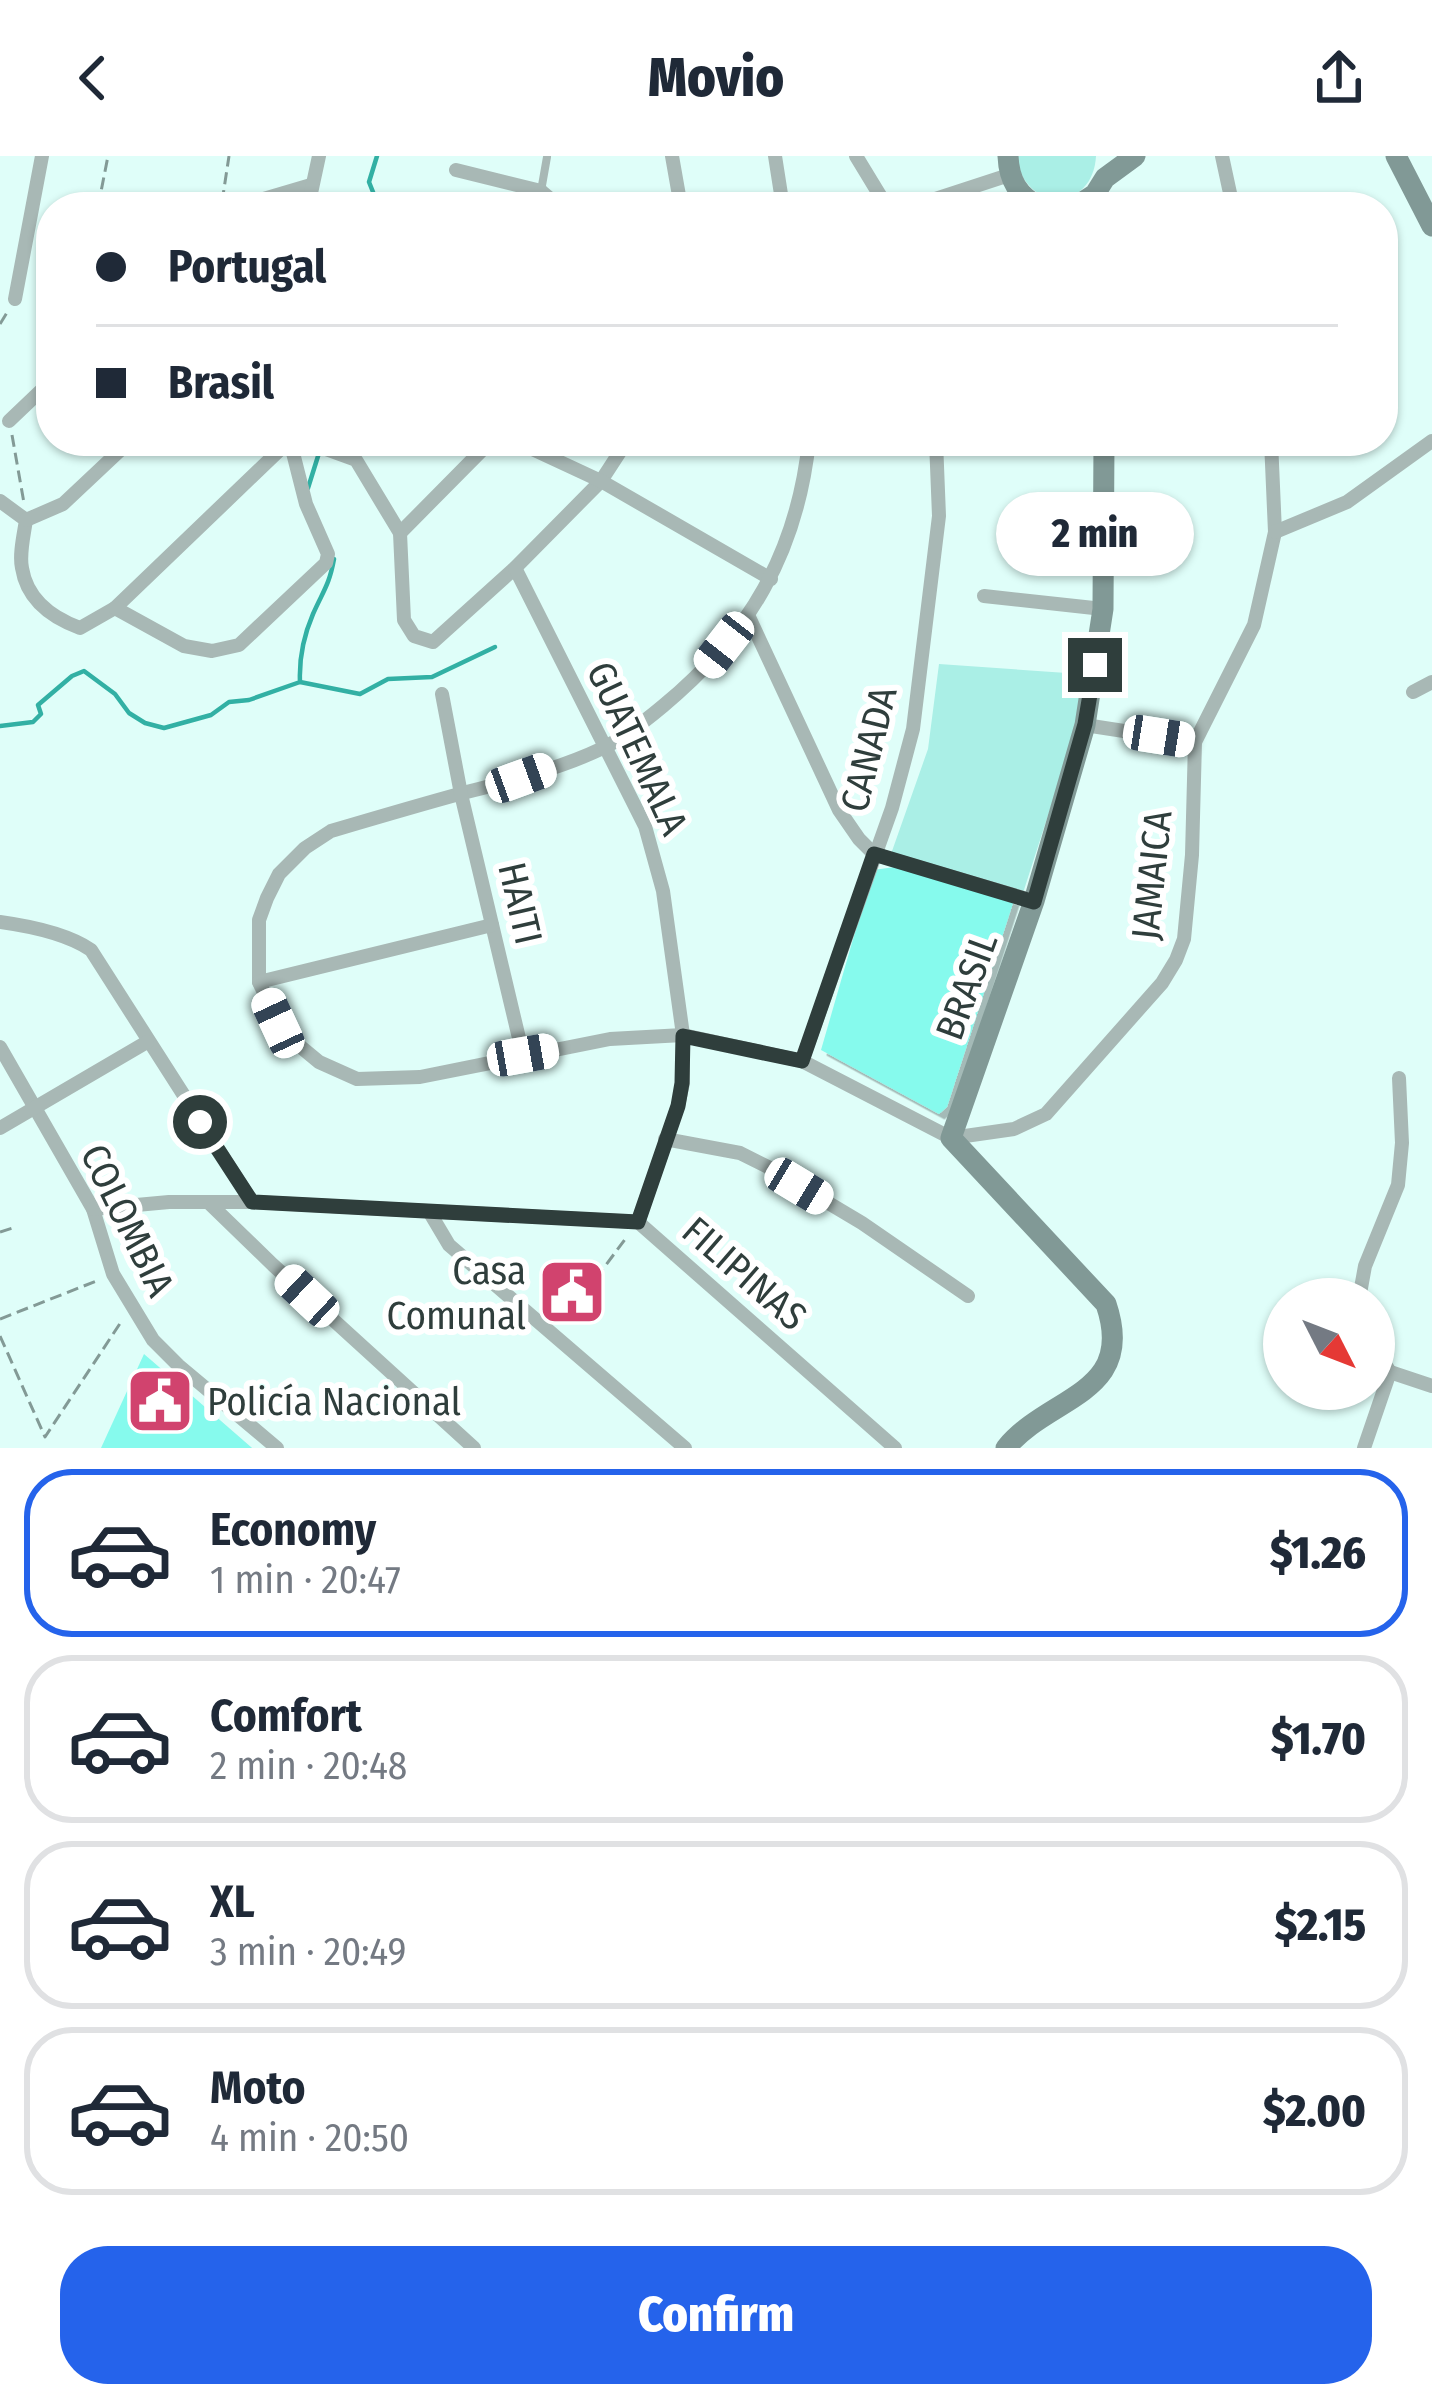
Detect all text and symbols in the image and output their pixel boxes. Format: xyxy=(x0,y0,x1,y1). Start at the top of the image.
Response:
icon: back xyxy=(60,45,126,111)
icon: share xyxy=(1306,45,1372,111)
text: Movio xyxy=(648,46,784,110)
text: Portugal xyxy=(168,240,326,294)
text: Brasil xyxy=(168,356,274,410)
callout: 2 min xyxy=(996,491,1194,575)
text: 2 min xyxy=(1052,511,1138,557)
car xyxy=(688,606,760,684)
route end xyxy=(1068,638,1122,692)
street label: GUATEMALA xyxy=(577,654,697,843)
street label: CANADA xyxy=(831,681,907,817)
car xyxy=(1121,713,1197,759)
car xyxy=(481,749,561,807)
street label: JAMAICA xyxy=(1122,808,1182,942)
street label: HAITI xyxy=(488,858,552,949)
street label: BRASIL xyxy=(927,927,1007,1046)
car xyxy=(246,983,310,1063)
car xyxy=(484,1031,562,1079)
route start xyxy=(173,1095,227,1149)
street label: COLOMBIA xyxy=(71,1137,184,1304)
car xyxy=(759,1152,839,1220)
street label: FILIPINAS xyxy=(673,1208,816,1340)
place label: Casa Comunal xyxy=(386,1248,526,1339)
public building icon: Casa Comunal xyxy=(537,1257,607,1327)
car xyxy=(268,1258,346,1334)
north arrow xyxy=(1263,1278,1395,1410)
map controls xyxy=(1263,1278,1395,1410)
public building icon: Policía Nacional xyxy=(125,1366,195,1436)
place label: Policía Nacional xyxy=(207,1379,461,1425)
icon: car xyxy=(66,1499,174,1607)
text: Economy xyxy=(210,1503,376,1557)
text: $1.26 xyxy=(1270,1526,1366,1580)
text: 1 min · 20:47 xyxy=(210,1557,401,1603)
icon: car xyxy=(66,1685,174,1793)
text: Comfort xyxy=(210,1689,362,1743)
text: $1.70 xyxy=(1271,1712,1366,1766)
text: 2 min · 20:48 xyxy=(210,1743,407,1789)
icon: car xyxy=(66,1871,174,1979)
text: XL xyxy=(210,1875,255,1929)
text: $2.15 xyxy=(1275,1898,1366,1952)
text: 3 min · 20:49 xyxy=(210,1929,406,1975)
icon: car xyxy=(66,2057,174,2165)
text: Moto xyxy=(210,2061,306,2115)
text: $2.00 xyxy=(1263,2084,1366,2138)
text: 4 min · 20:50 xyxy=(210,2115,409,2161)
button: Confirm xyxy=(60,2246,1372,2384)

